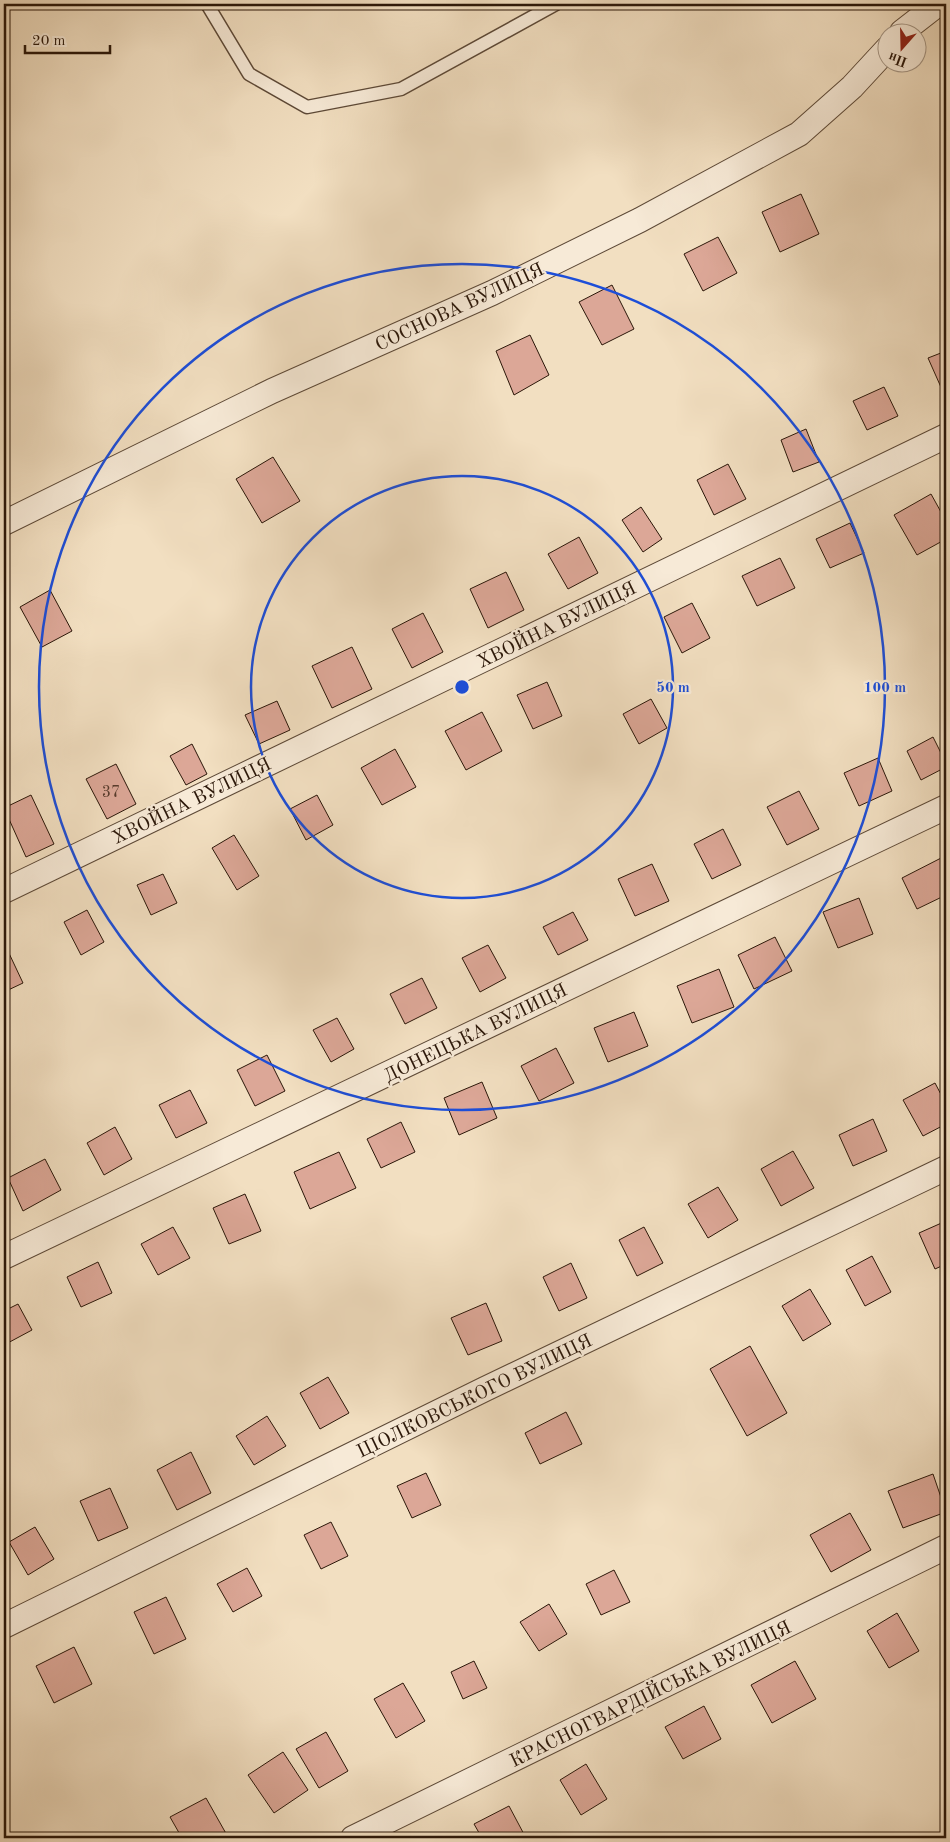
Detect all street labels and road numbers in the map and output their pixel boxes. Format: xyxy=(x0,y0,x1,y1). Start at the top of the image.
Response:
street label: СОСНОВА ВУЛИЦЯ xyxy=(373,261,547,356)
street label: ХВОЙНА ВУЛИЦЯ xyxy=(473,576,640,673)
street label: ХВОЙНА ВУЛИЦЯ xyxy=(108,752,275,849)
street label: ДОНЕЦЬКА ВУЛИЦЯ xyxy=(381,982,571,1087)
street label: ЦІОЛКОВСЬКОГО ВУЛИЦЯ xyxy=(354,1332,596,1463)
street label: КРАСНОГВАРДІЙСЬКА ВУЛИЦЯ xyxy=(506,1615,795,1772)

